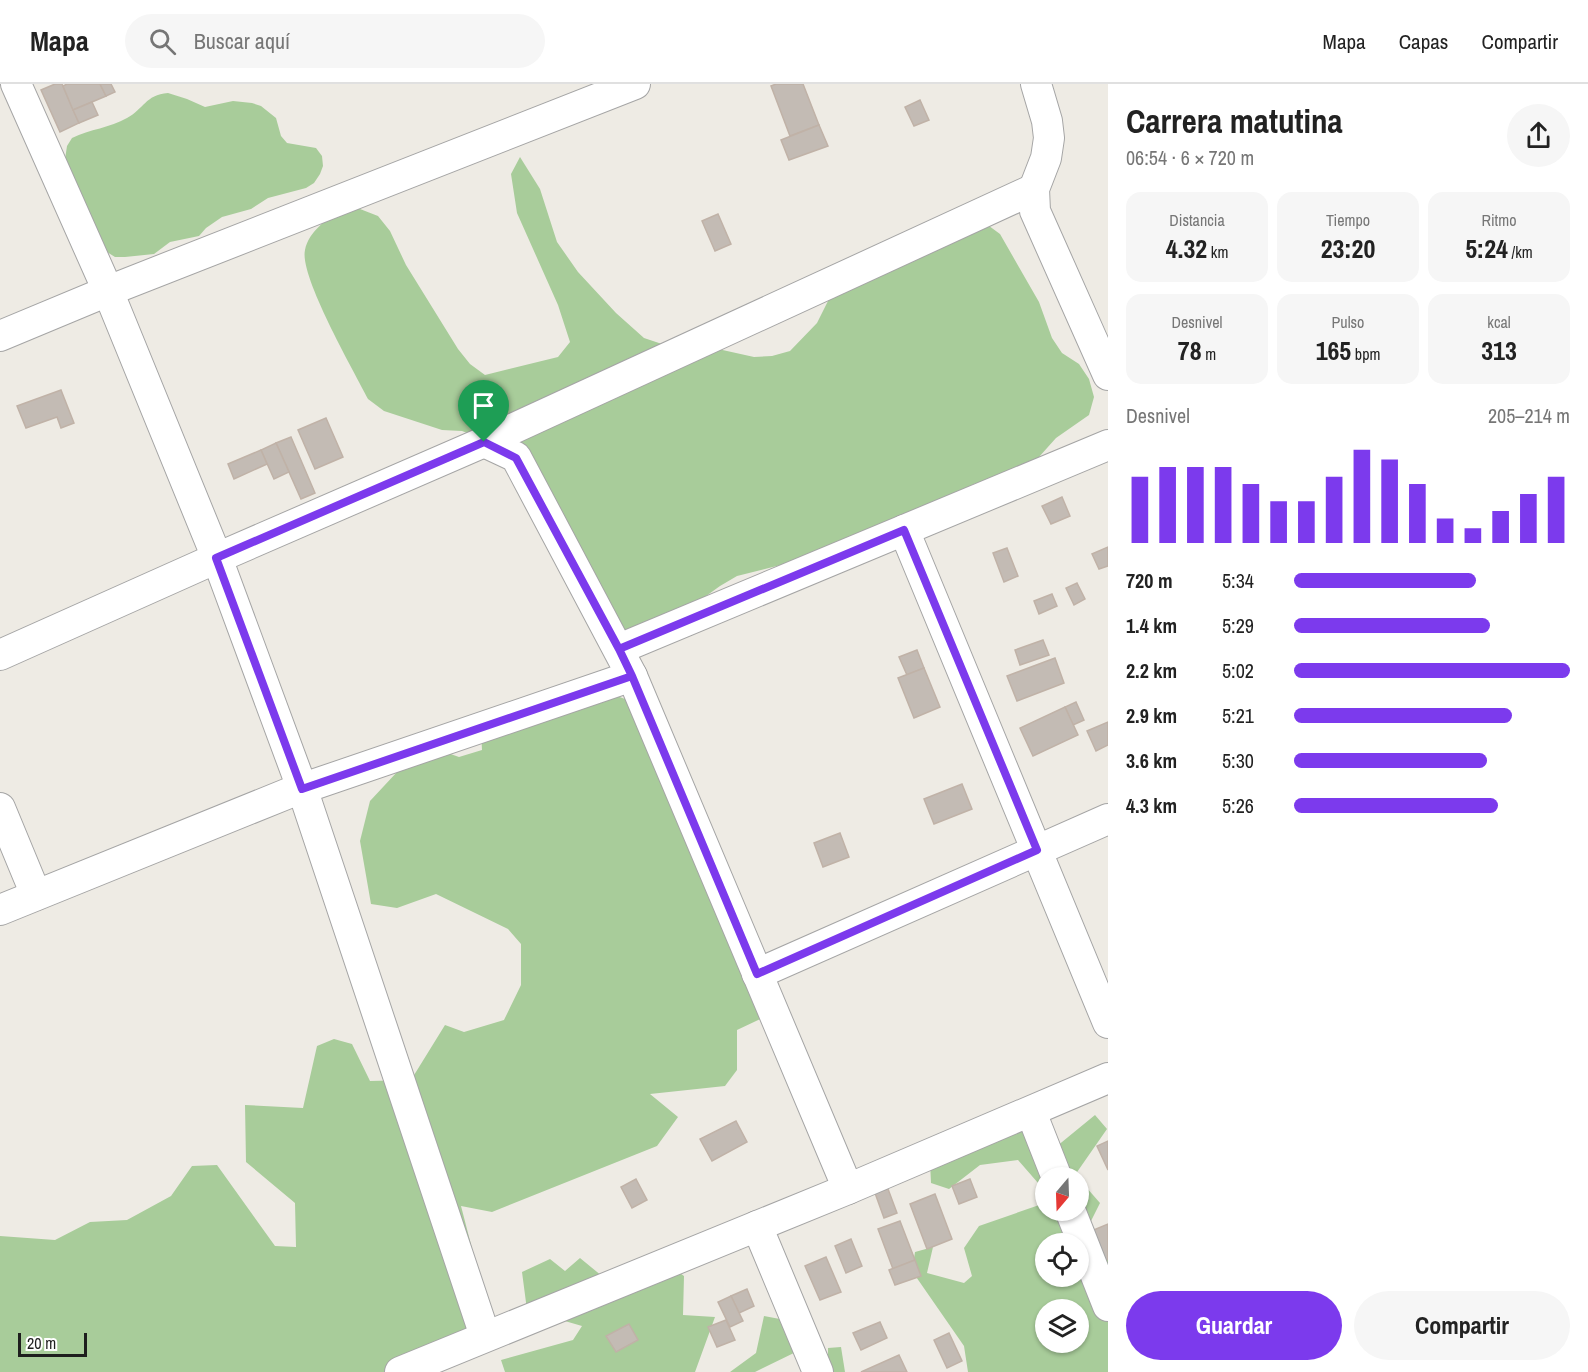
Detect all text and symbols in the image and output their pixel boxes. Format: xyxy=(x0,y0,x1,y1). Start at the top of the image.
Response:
search box xyxy=(125,14,545,68)
text: Mapa xyxy=(30,22,89,60)
icon: search xyxy=(146,25,179,58)
text: Buscar aquí xyxy=(194,26,290,56)
text: Mapa xyxy=(1323,27,1366,56)
text: Capas xyxy=(1399,27,1448,56)
text: Compartir xyxy=(1481,27,1558,56)
text: Carrera matutina xyxy=(1126,99,1343,143)
button: share xyxy=(1507,104,1570,167)
text: 06:54 · 6 × 720 m xyxy=(1126,144,1254,171)
text: Distancia xyxy=(1169,209,1225,231)
text: Tiempo xyxy=(1326,209,1370,231)
text: Ritmo xyxy=(1482,209,1517,231)
text: 4.32 xyxy=(1166,231,1207,266)
text: 23:20 xyxy=(1321,231,1375,266)
text: 5:24 xyxy=(1465,231,1508,266)
text: km xyxy=(1207,241,1228,263)
text: /km xyxy=(1508,241,1533,263)
text: Desnivel xyxy=(1171,311,1223,333)
text: Pulso xyxy=(1332,311,1364,333)
text: kcal xyxy=(1487,311,1511,333)
text: 78 xyxy=(1178,333,1202,368)
text: 165 xyxy=(1316,333,1351,368)
text: 313 xyxy=(1481,333,1517,368)
text: m xyxy=(1202,343,1216,365)
text: bpm xyxy=(1351,343,1380,365)
pin xyxy=(458,380,509,442)
icon: arrive xyxy=(467,389,500,422)
text: Desnivel xyxy=(1126,402,1190,429)
text: 205–214 m xyxy=(1488,402,1570,429)
text: 720 m xyxy=(1126,567,1173,594)
text: 5:34 xyxy=(1222,567,1254,594)
text: 1.4 km xyxy=(1126,612,1177,639)
text: 5:29 xyxy=(1222,612,1254,639)
text: 2.2 km xyxy=(1126,657,1177,684)
text: 5:02 xyxy=(1222,657,1254,684)
text: 2.9 km xyxy=(1126,702,1177,729)
text: 5:21 xyxy=(1222,702,1254,729)
text: 3.6 km xyxy=(1126,747,1177,774)
text: 5:30 xyxy=(1222,747,1254,774)
text: 4.3 km xyxy=(1126,792,1177,819)
text: 5:26 xyxy=(1222,792,1254,819)
north arrow xyxy=(1035,1167,1089,1221)
map controls xyxy=(1035,1167,1089,1353)
button: locate xyxy=(1035,1233,1089,1287)
button: Guardar xyxy=(1126,1291,1342,1360)
button: Compartir xyxy=(1354,1291,1570,1360)
button: layers xyxy=(1035,1299,1089,1353)
scale bar xyxy=(18,1330,87,1358)
text: 20 m xyxy=(27,1332,56,1354)

